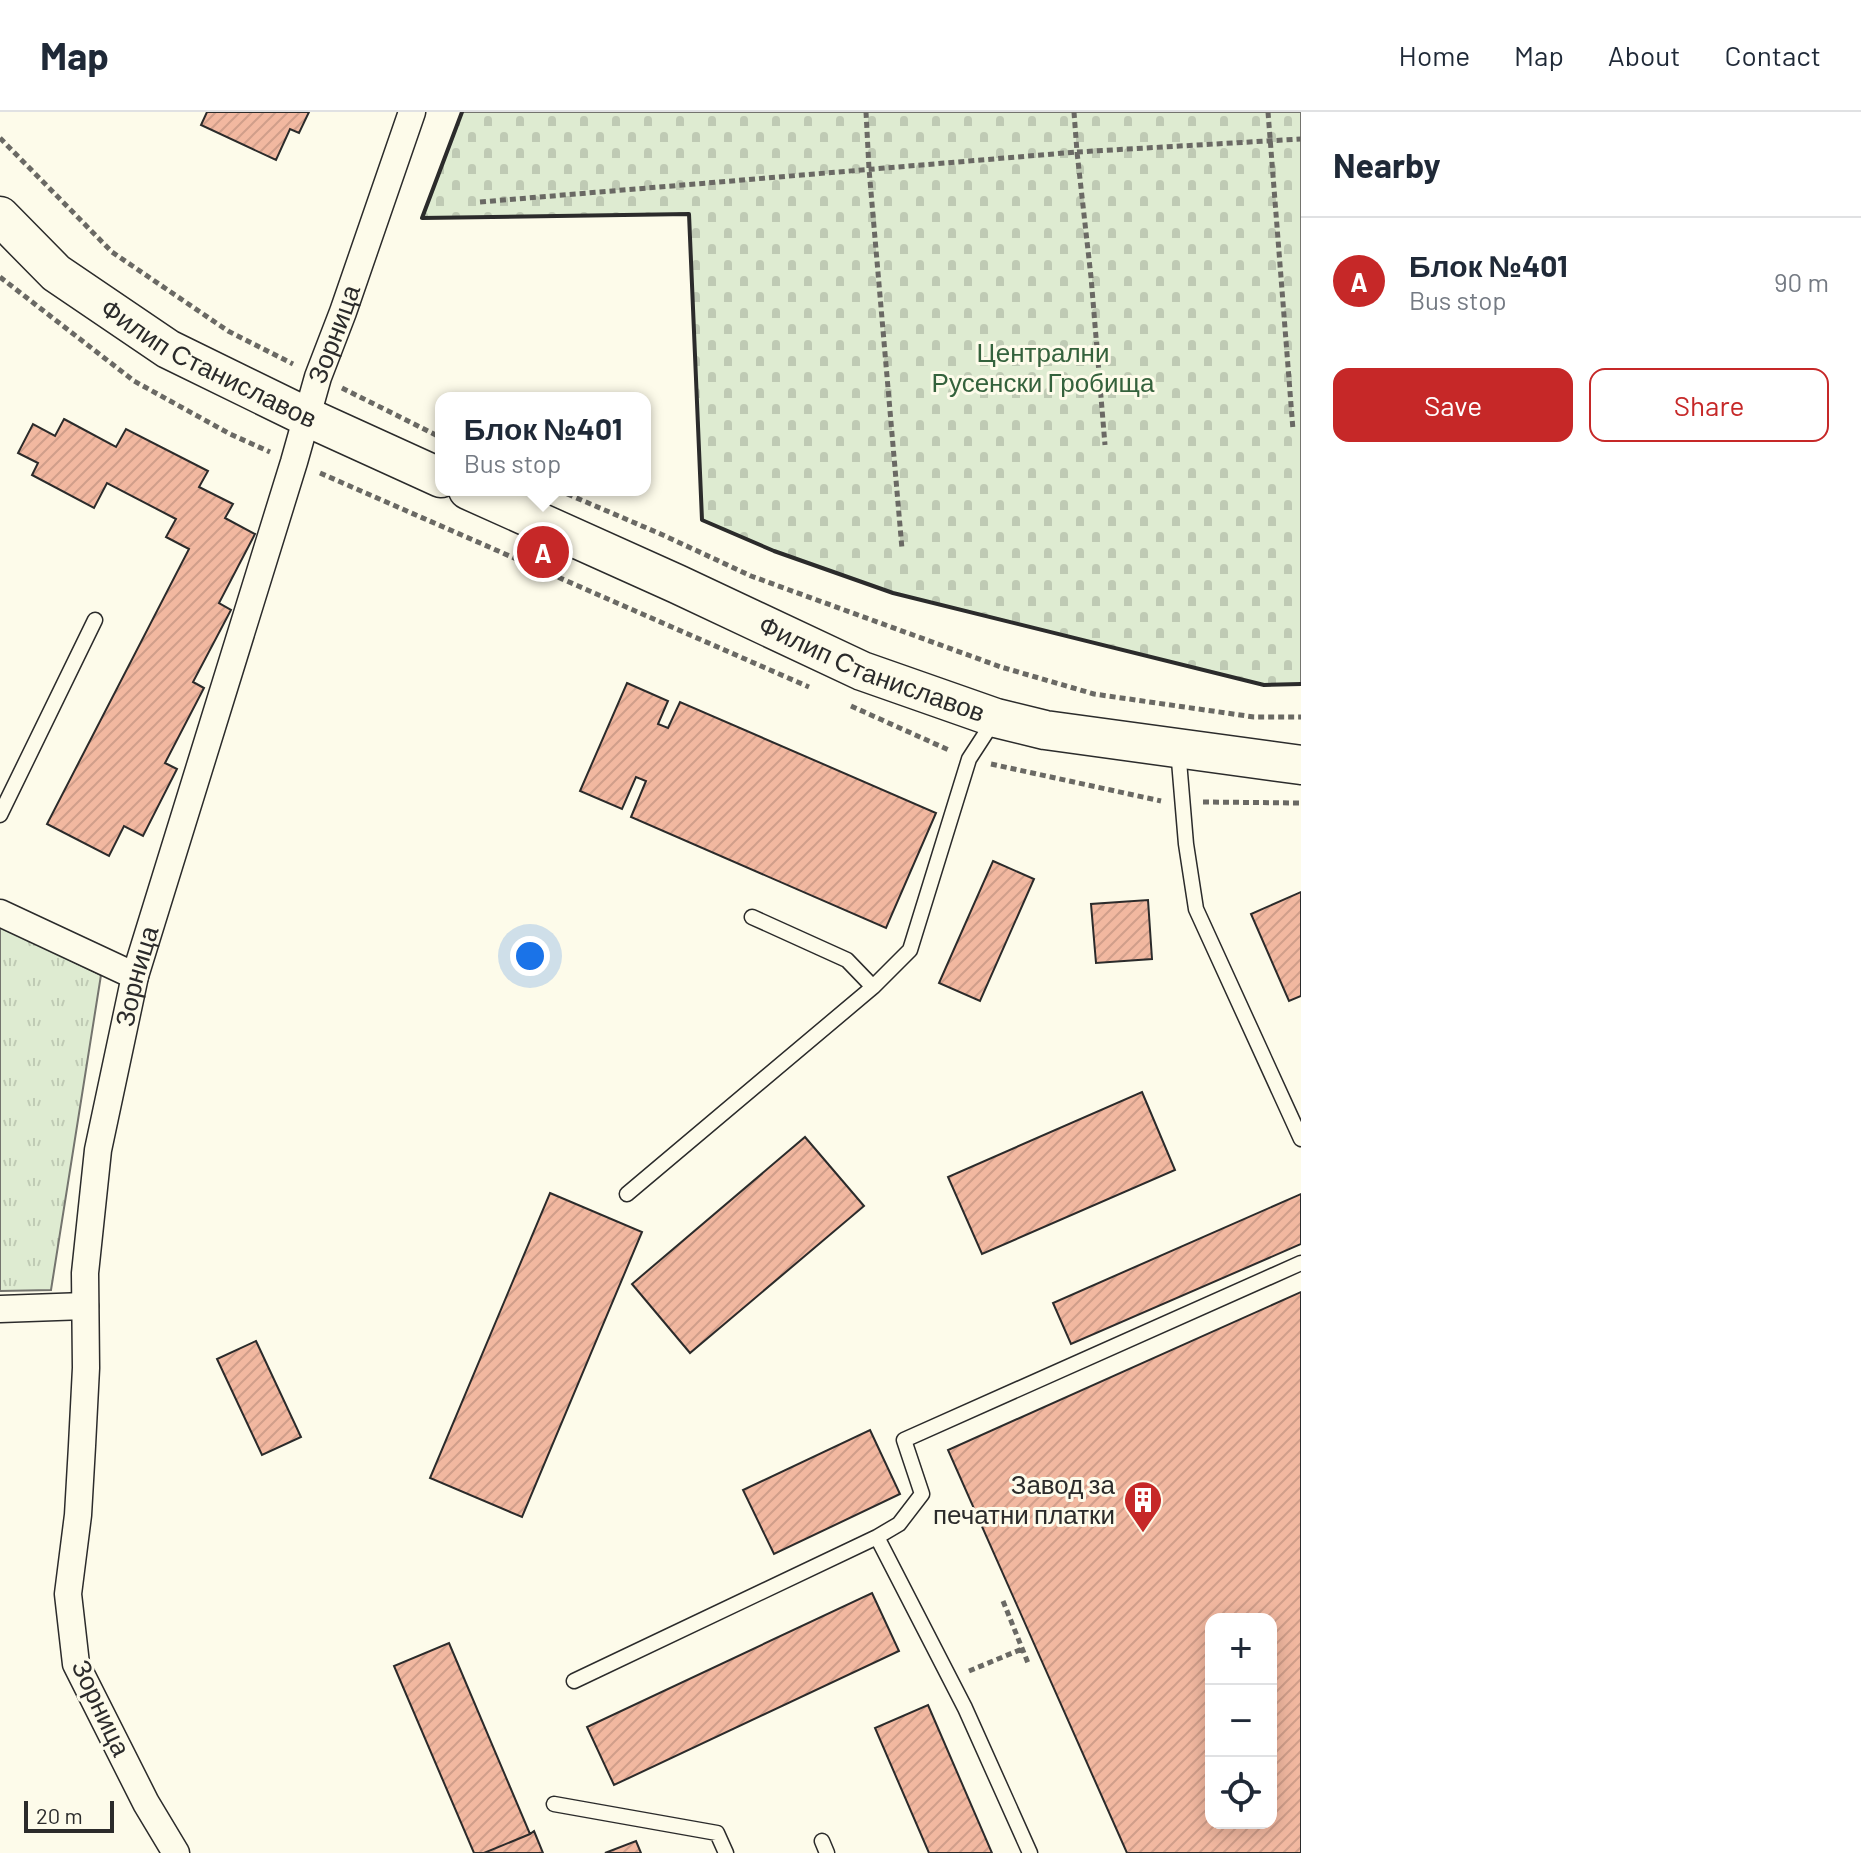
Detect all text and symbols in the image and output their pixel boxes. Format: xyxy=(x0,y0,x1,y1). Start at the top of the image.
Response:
text: Map xyxy=(40,32,109,78)
text: Home xyxy=(1399,38,1470,72)
text: Map xyxy=(1514,38,1564,72)
text: About xyxy=(1608,38,1680,72)
text: Contact xyxy=(1724,38,1821,72)
text: Nearby xyxy=(1333,144,1441,185)
text: Блок №401 xyxy=(1409,247,1568,283)
text: A xyxy=(1350,266,1368,297)
text: 90 m xyxy=(1774,266,1829,297)
street label: Зорница xyxy=(300,280,365,387)
text: Bus stop xyxy=(1409,284,1507,315)
street label: Филип Станиславов xyxy=(96,291,322,433)
park label: Централни Русенски Гробища xyxy=(932,336,1155,397)
button: Save xyxy=(1333,368,1573,442)
button: Share xyxy=(1589,368,1829,442)
popup xyxy=(435,392,651,496)
text: Блок №401 xyxy=(464,410,622,446)
text: Bus stop xyxy=(464,447,561,478)
pin: A xyxy=(517,522,569,582)
street label: Филип Станиславов xyxy=(754,608,990,727)
street label: Зорница xyxy=(108,921,164,1029)
your location xyxy=(510,936,550,976)
place label: Завод за печатни платки xyxy=(933,1468,1116,1529)
building icon: Завод за печатни платки xyxy=(1122,1479,1164,1534)
map controls xyxy=(1205,1613,1277,1829)
button: + xyxy=(1205,1613,1277,1685)
street label: Зорница xyxy=(67,1654,138,1761)
button: − xyxy=(1205,1685,1277,1757)
button: locate xyxy=(1205,1757,1277,1829)
scale bar xyxy=(24,1797,114,1833)
text: 20 m xyxy=(36,1802,83,1828)

